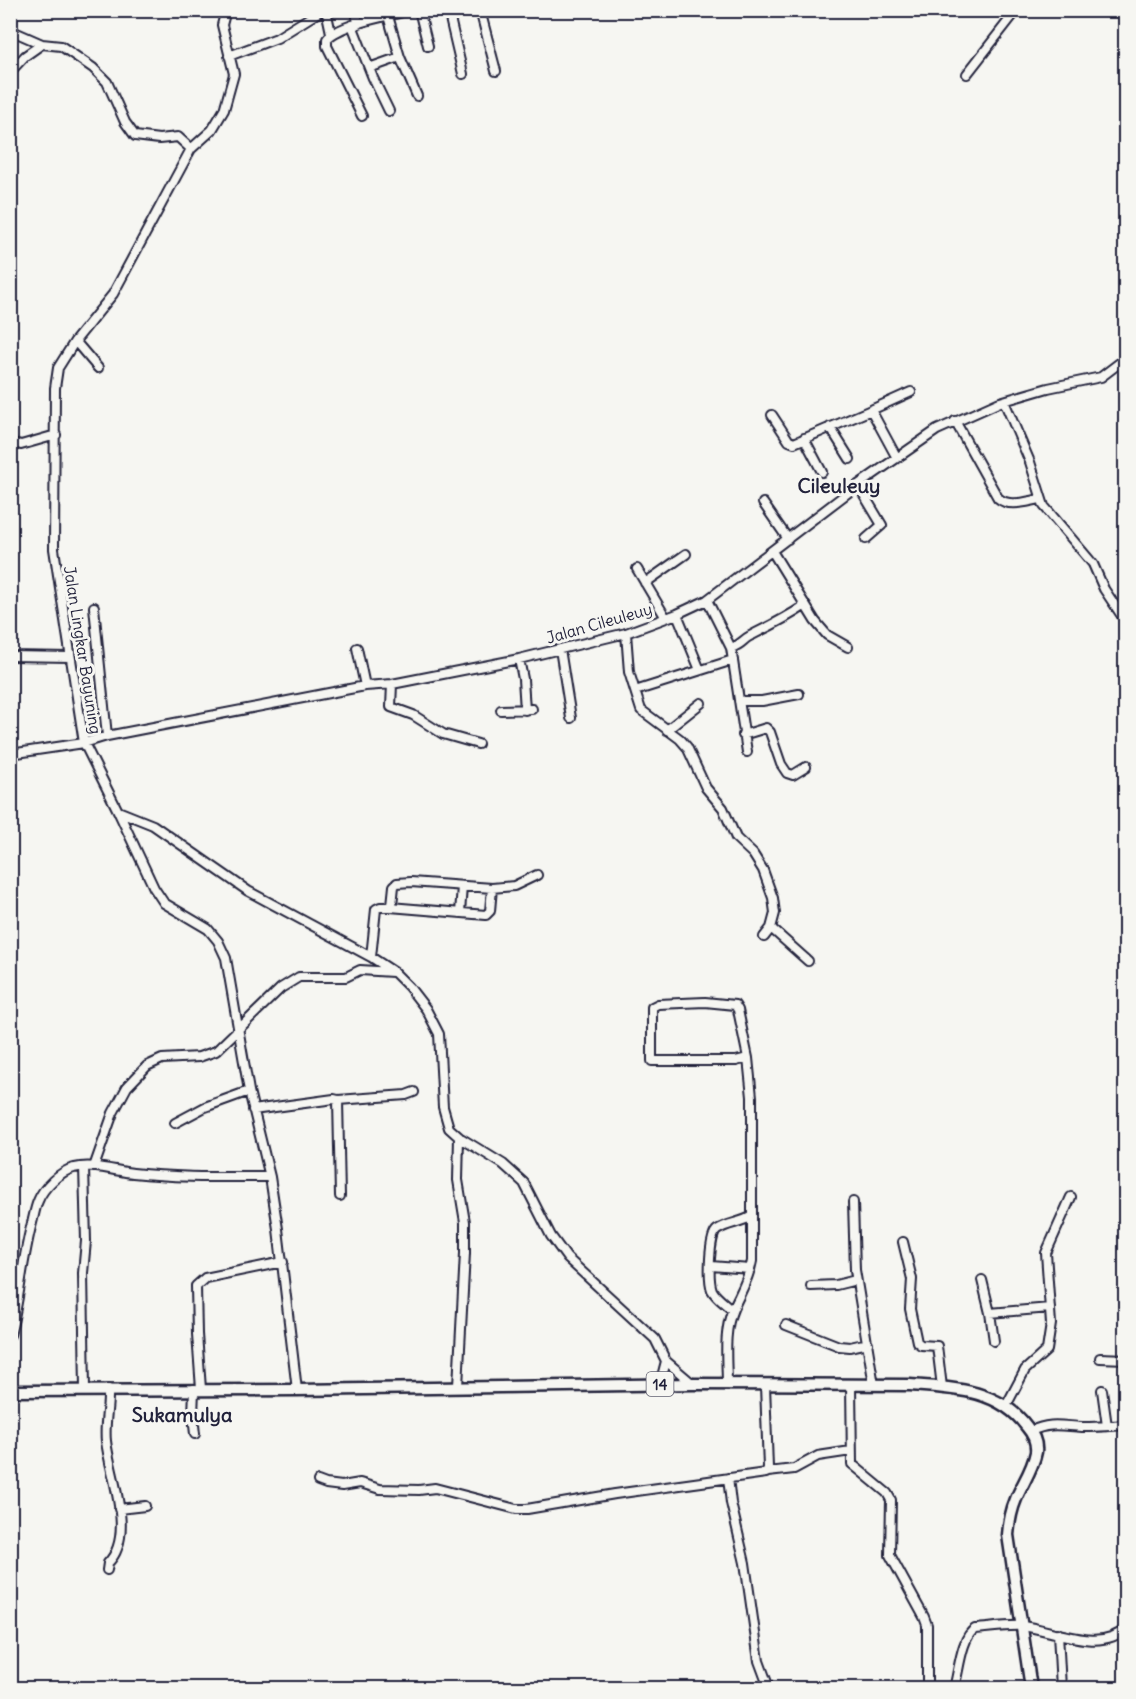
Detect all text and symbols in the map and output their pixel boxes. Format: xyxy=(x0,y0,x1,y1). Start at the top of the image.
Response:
district label: Cileuleuy xyxy=(798,473,880,498)
street label: Jalan Lingkar Bayuning xyxy=(60,564,106,736)
street label: Jalan Cileuleuy xyxy=(544,598,654,648)
road number: 14 xyxy=(646,1372,674,1396)
district label: Sukamulya xyxy=(132,1402,233,1427)

